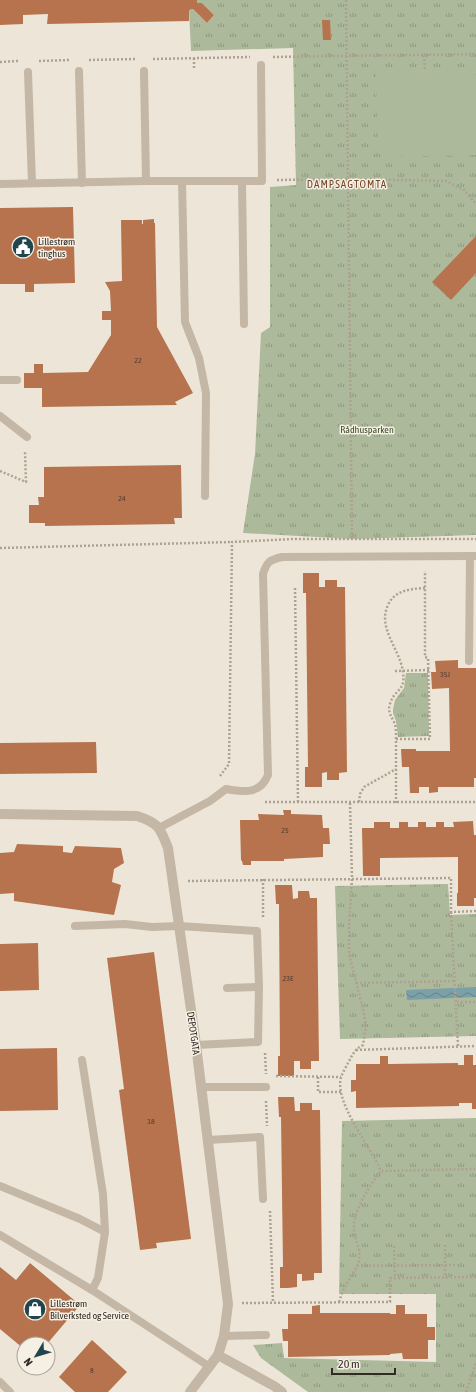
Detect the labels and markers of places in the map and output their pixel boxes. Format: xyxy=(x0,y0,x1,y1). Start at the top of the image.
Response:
public building icon: Lillestrøm tinghus xyxy=(10,234,36,260)
place label: Lillestrøm tinghus xyxy=(38,236,75,259)
shop icon: Lillestrøm Bilverksted og Service xyxy=(22,1296,48,1322)
place label: Lillestrøm Bilverksted og Service xyxy=(50,1298,130,1321)

